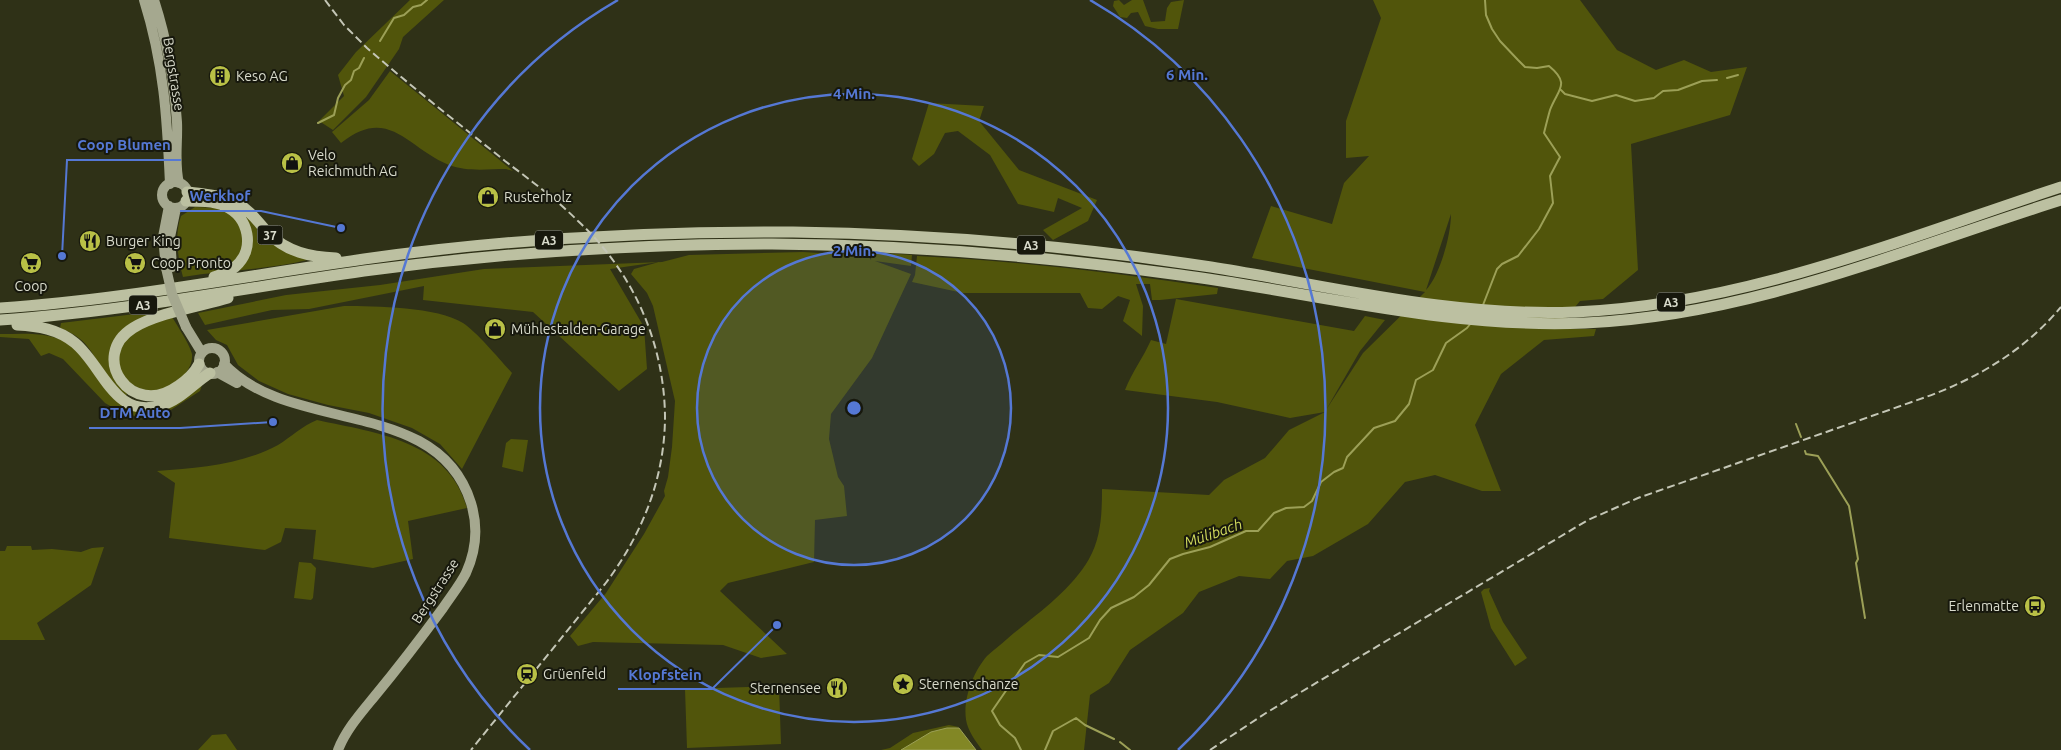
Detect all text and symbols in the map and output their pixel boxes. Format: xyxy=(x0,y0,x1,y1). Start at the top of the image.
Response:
street label: Bergstrasse xyxy=(160,36,188,112)
building icon: Keso AG xyxy=(208,64,232,88)
text: 6 Min. xyxy=(1166,66,1208,83)
place label: Keso AG xyxy=(236,68,288,84)
text: 4 Min. xyxy=(833,85,875,102)
callout: Coop Blumen xyxy=(67,130,181,160)
text: Coop Blumen xyxy=(77,136,171,153)
place label: Velo Reichmuth AG xyxy=(308,147,397,179)
shop icon: Velo Reichmuth AG xyxy=(280,151,304,175)
callout: Werkhof xyxy=(180,181,261,211)
shop icon: Rusterholz xyxy=(476,185,500,209)
text: Werkhof xyxy=(190,187,251,204)
place label: Rusterholz xyxy=(504,189,572,205)
road number: 37 xyxy=(258,226,282,244)
restaurant icon: Burger King xyxy=(78,229,102,253)
road number: A3 xyxy=(535,230,563,250)
place label: Burger King xyxy=(106,233,181,249)
road number: A3 xyxy=(1017,236,1045,254)
text: 2 Min. xyxy=(833,242,875,259)
supermarket icon: Coop xyxy=(19,251,43,275)
supermarket icon: Coop Pronto xyxy=(123,251,147,275)
place label: Coop Pronto xyxy=(151,255,231,271)
place label: Coop xyxy=(14,278,48,294)
road number: A3 xyxy=(1657,292,1685,312)
road number: A3 xyxy=(129,296,157,314)
shop icon: Mühlestalden-Garage xyxy=(483,317,507,341)
place label: Mühlestalden-Garage xyxy=(511,321,646,337)
callout: DTM Auto xyxy=(89,398,180,428)
centre of rings xyxy=(845,399,863,417)
text: DTM Auto xyxy=(99,404,171,421)
water label: Mülibach xyxy=(1182,515,1244,551)
street label: Bergstrasse xyxy=(408,556,462,626)
bus stop icon: Erlenmatte xyxy=(2023,594,2047,618)
place label: Erlenmatte xyxy=(1948,598,2019,614)
callout: Klopfstein xyxy=(618,659,712,689)
station icon: Grüenfeld xyxy=(515,662,539,686)
place label: Grüenfeld xyxy=(543,666,606,682)
text: Klopfstein xyxy=(628,666,702,683)
place icon: Sternenschanze xyxy=(891,672,915,696)
restaurant icon: Sternensee xyxy=(825,676,849,700)
place label: Sternenschanze xyxy=(919,676,1018,692)
place label: Sternensee xyxy=(750,680,821,696)

